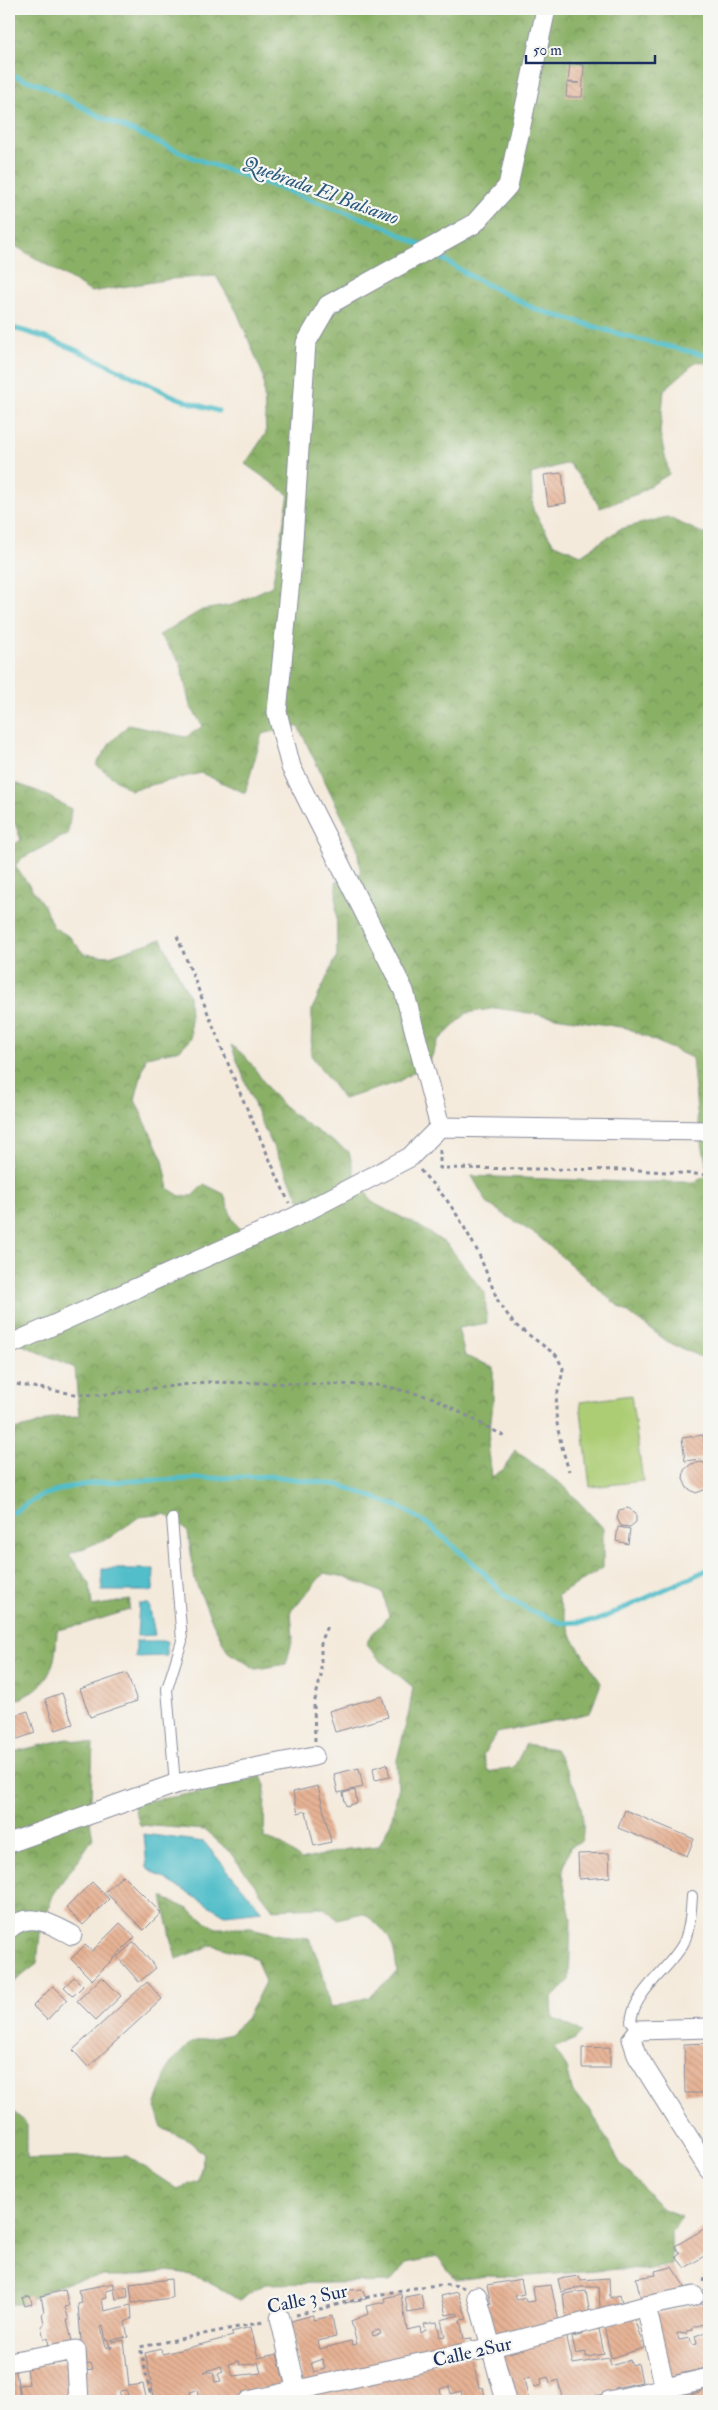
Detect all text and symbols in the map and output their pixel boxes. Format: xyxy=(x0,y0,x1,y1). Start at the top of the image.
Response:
scale bar xyxy=(526,32,654,64)
text: 50 m xyxy=(533,41,562,60)
water label: Quebrada El Balsamo xyxy=(239,151,402,231)
street label: Calle 3 Sur xyxy=(265,2279,350,2319)
street label: Calle 2Sur xyxy=(430,2331,514,2373)

